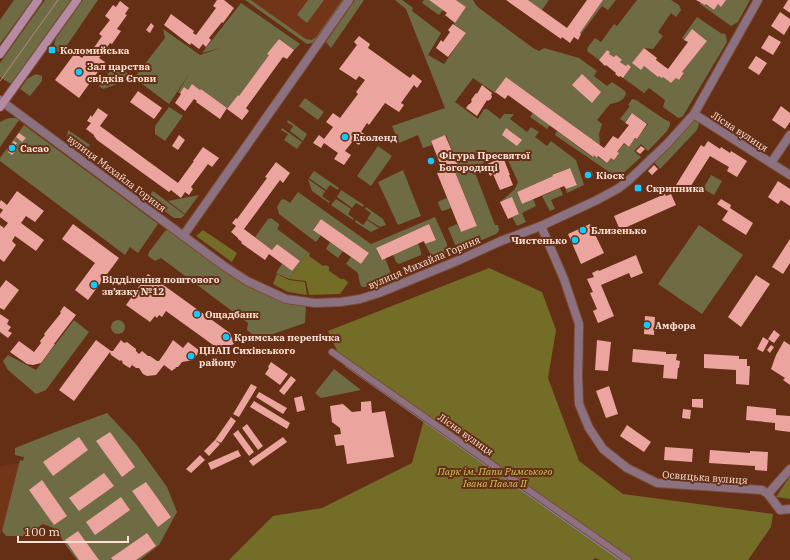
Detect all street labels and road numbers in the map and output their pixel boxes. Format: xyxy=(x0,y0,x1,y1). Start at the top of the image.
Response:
street label: Лісна вулиця xyxy=(709,108,771,155)
street label: вулиця Михайла Гориня xyxy=(65,132,169,215)
street label: вулиця Михайла Гориня xyxy=(366,233,482,292)
street label: Лісна вулиця xyxy=(435,410,496,459)
street label: Освицька вулиця xyxy=(662,468,748,487)

